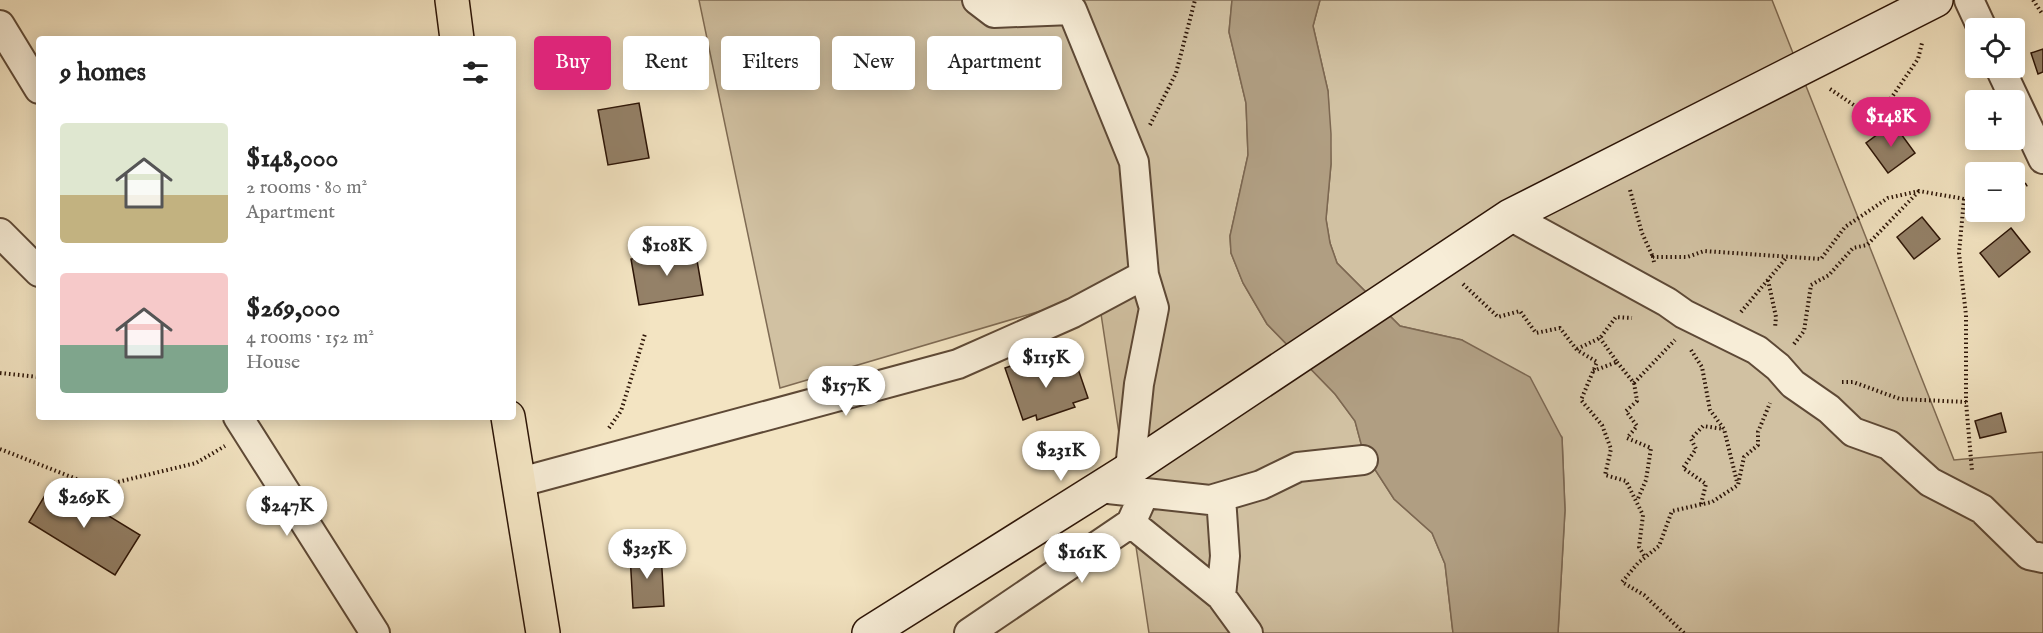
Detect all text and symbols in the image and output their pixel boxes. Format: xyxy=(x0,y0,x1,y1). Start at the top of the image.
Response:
map controls xyxy=(1965,18,2025,222)
button: locate xyxy=(1965,18,2025,78)
chip: Buy xyxy=(534,36,611,90)
chip: Rent xyxy=(623,36,709,90)
chip: Filters xyxy=(721,36,820,90)
chip: New xyxy=(832,36,915,90)
chip: Apartment xyxy=(927,36,1062,90)
text: 9 homes xyxy=(60,56,146,89)
icon: filters xyxy=(459,56,492,89)
button: + xyxy=(1965,90,2025,150)
pin: $148K xyxy=(1849,97,1933,148)
text: $148K xyxy=(1866,104,1916,129)
text: $148,000 xyxy=(246,142,338,175)
icon: home xyxy=(108,147,180,219)
button: − xyxy=(1965,162,2025,222)
text: 2 rooms · 80 m² xyxy=(246,175,367,200)
text: Apartment xyxy=(246,200,335,225)
pin: $108K xyxy=(625,226,709,277)
text: $108K xyxy=(642,233,692,258)
text: $269,000 xyxy=(246,292,340,325)
icon: home xyxy=(108,297,180,369)
text: 4 rooms · 152 m² xyxy=(246,325,374,350)
pin: $115K xyxy=(1004,338,1088,389)
text: $115K xyxy=(1022,345,1070,370)
text: House xyxy=(246,350,300,375)
pin: $157K xyxy=(804,366,888,417)
text: $157K xyxy=(821,373,871,398)
pin: $231K xyxy=(1019,431,1103,482)
text: $231K xyxy=(1036,438,1086,463)
pin: $269K xyxy=(42,478,126,529)
text: $269K xyxy=(58,485,110,510)
pin: $247K xyxy=(245,486,329,537)
text: $247K xyxy=(260,493,314,518)
pin: $325K xyxy=(605,529,689,580)
pin: $161K xyxy=(1040,533,1124,584)
text: $325K xyxy=(622,536,672,561)
text: $161K xyxy=(1058,540,1106,565)

